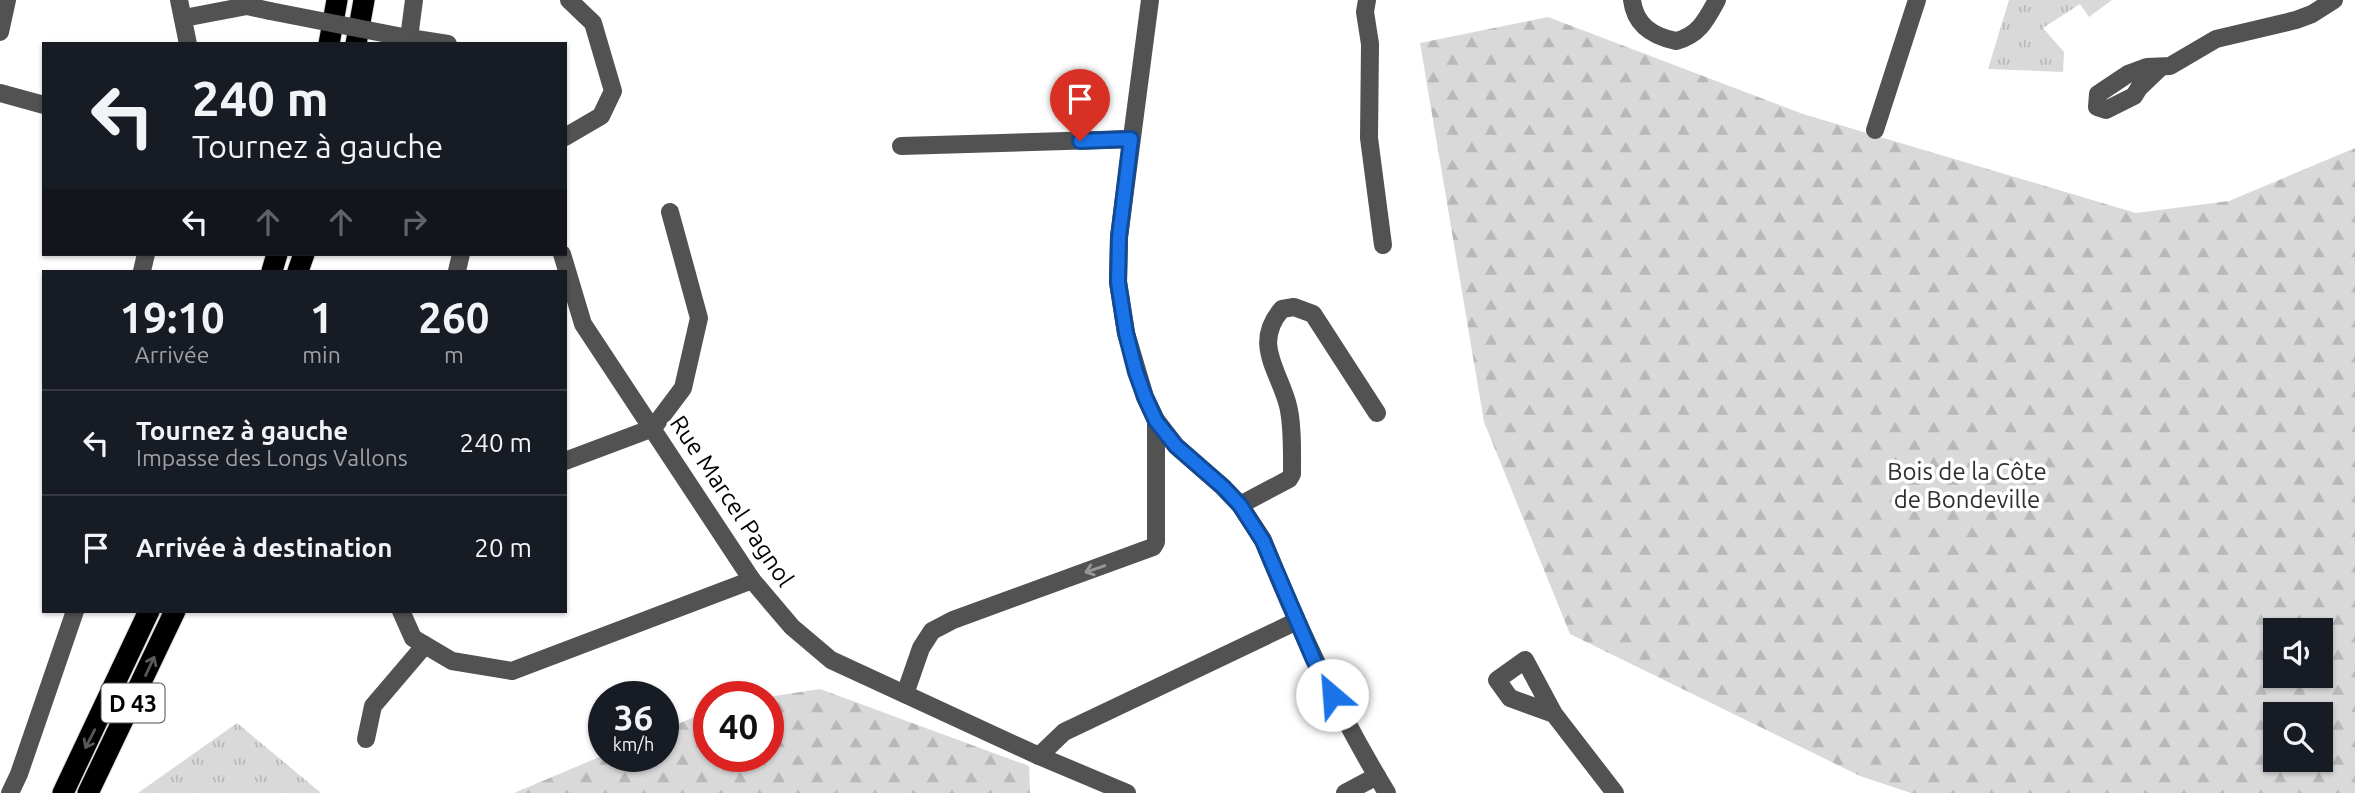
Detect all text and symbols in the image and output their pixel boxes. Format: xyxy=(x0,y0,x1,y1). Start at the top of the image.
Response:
pin xyxy=(1050,69,1110,141)
icon: left xyxy=(77,70,168,161)
text: 240 m xyxy=(192,70,329,125)
icon: arrive xyxy=(1061,80,1099,118)
text: Tournez à gauche xyxy=(192,128,443,164)
icon: left xyxy=(176,203,214,241)
icon: ahead xyxy=(249,203,287,241)
icon: ahead xyxy=(322,203,360,241)
icon: right xyxy=(395,203,433,241)
text: 19:10 xyxy=(120,294,225,341)
text: 1 xyxy=(310,294,333,341)
text: 260 xyxy=(418,294,489,341)
text: Arrivée xyxy=(135,342,209,367)
text: min xyxy=(302,342,341,367)
text: m xyxy=(444,342,464,367)
street label: Rue Marcel Pagnol xyxy=(665,411,799,591)
text: Tournez à gauche xyxy=(136,416,348,445)
icon: left xyxy=(77,424,115,462)
text: 240 m xyxy=(460,428,532,457)
text: Impasse des Longs Vallons xyxy=(136,445,408,470)
park label: Bois de la Côte de Bondeville xyxy=(1887,458,2047,513)
icon: arrive xyxy=(77,529,115,567)
text: Arrivée à destination xyxy=(136,533,392,562)
text: 20 m xyxy=(474,533,532,562)
one-way arrow xyxy=(1084,564,1106,576)
map controls xyxy=(2263,618,2333,772)
button: sound xyxy=(2263,618,2333,688)
one-way arrow xyxy=(144,656,158,677)
position arrow xyxy=(1295,658,1369,732)
speed limit sign: 40 xyxy=(693,681,784,772)
road number: D 43 xyxy=(102,684,164,722)
text: 36 xyxy=(614,697,653,737)
button: search xyxy=(2263,702,2333,772)
one-way arrow xyxy=(82,728,96,749)
text: km/h xyxy=(613,734,654,754)

